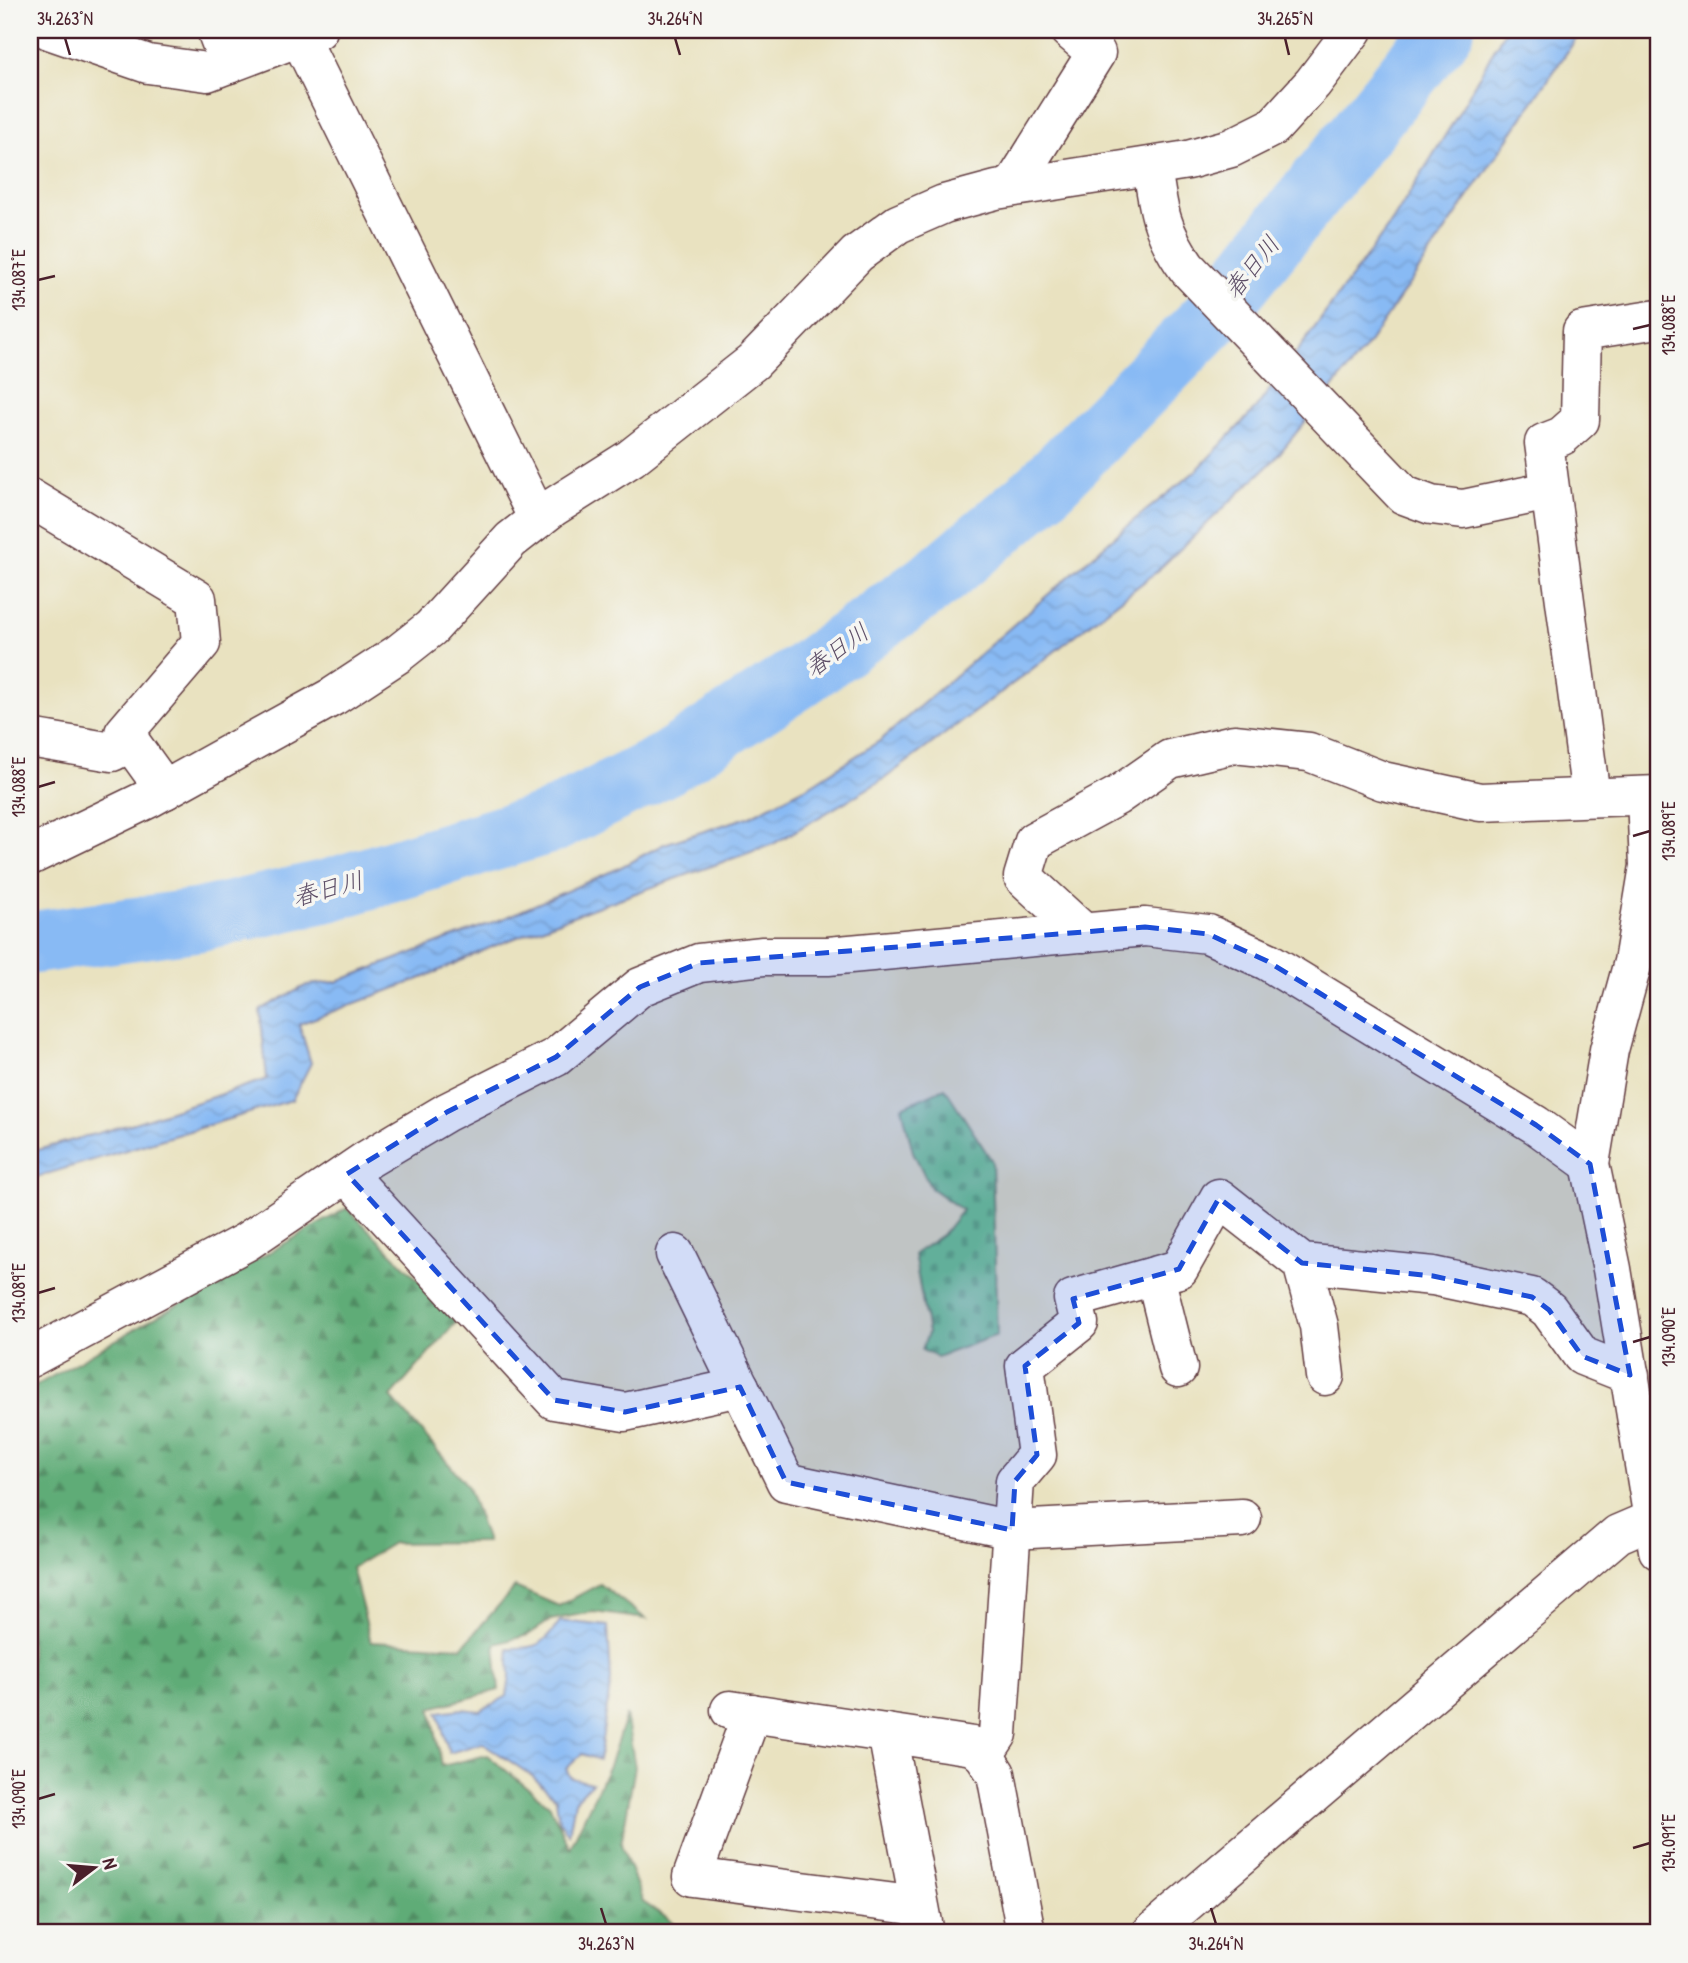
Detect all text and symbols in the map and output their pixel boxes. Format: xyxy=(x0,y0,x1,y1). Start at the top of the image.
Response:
text: 34.263°N xyxy=(37,6,93,31)
text: 34.264°N xyxy=(648,6,702,31)
text: 34.265°N xyxy=(1257,6,1313,31)
water label: 春日川 xyxy=(1216,228,1286,304)
text: 134.087°E xyxy=(6,249,31,311)
text: 134.088°E xyxy=(1656,294,1681,355)
water label: 春日川 xyxy=(798,615,875,683)
text: 134.088°E xyxy=(6,756,31,817)
text: 134.089°E xyxy=(1656,801,1681,861)
water label: 春日川 xyxy=(289,863,367,913)
text: 134.089°E xyxy=(6,1263,31,1323)
text: 134.090°E xyxy=(1656,1307,1681,1367)
text: 134.090°E xyxy=(6,1769,31,1829)
text: 134.091°E xyxy=(1656,1814,1681,1872)
north arrow xyxy=(60,1834,130,1904)
text: N xyxy=(96,1855,124,1872)
text: 34.263°N xyxy=(578,1931,634,1956)
text: 34.264°N xyxy=(1189,1931,1243,1956)

